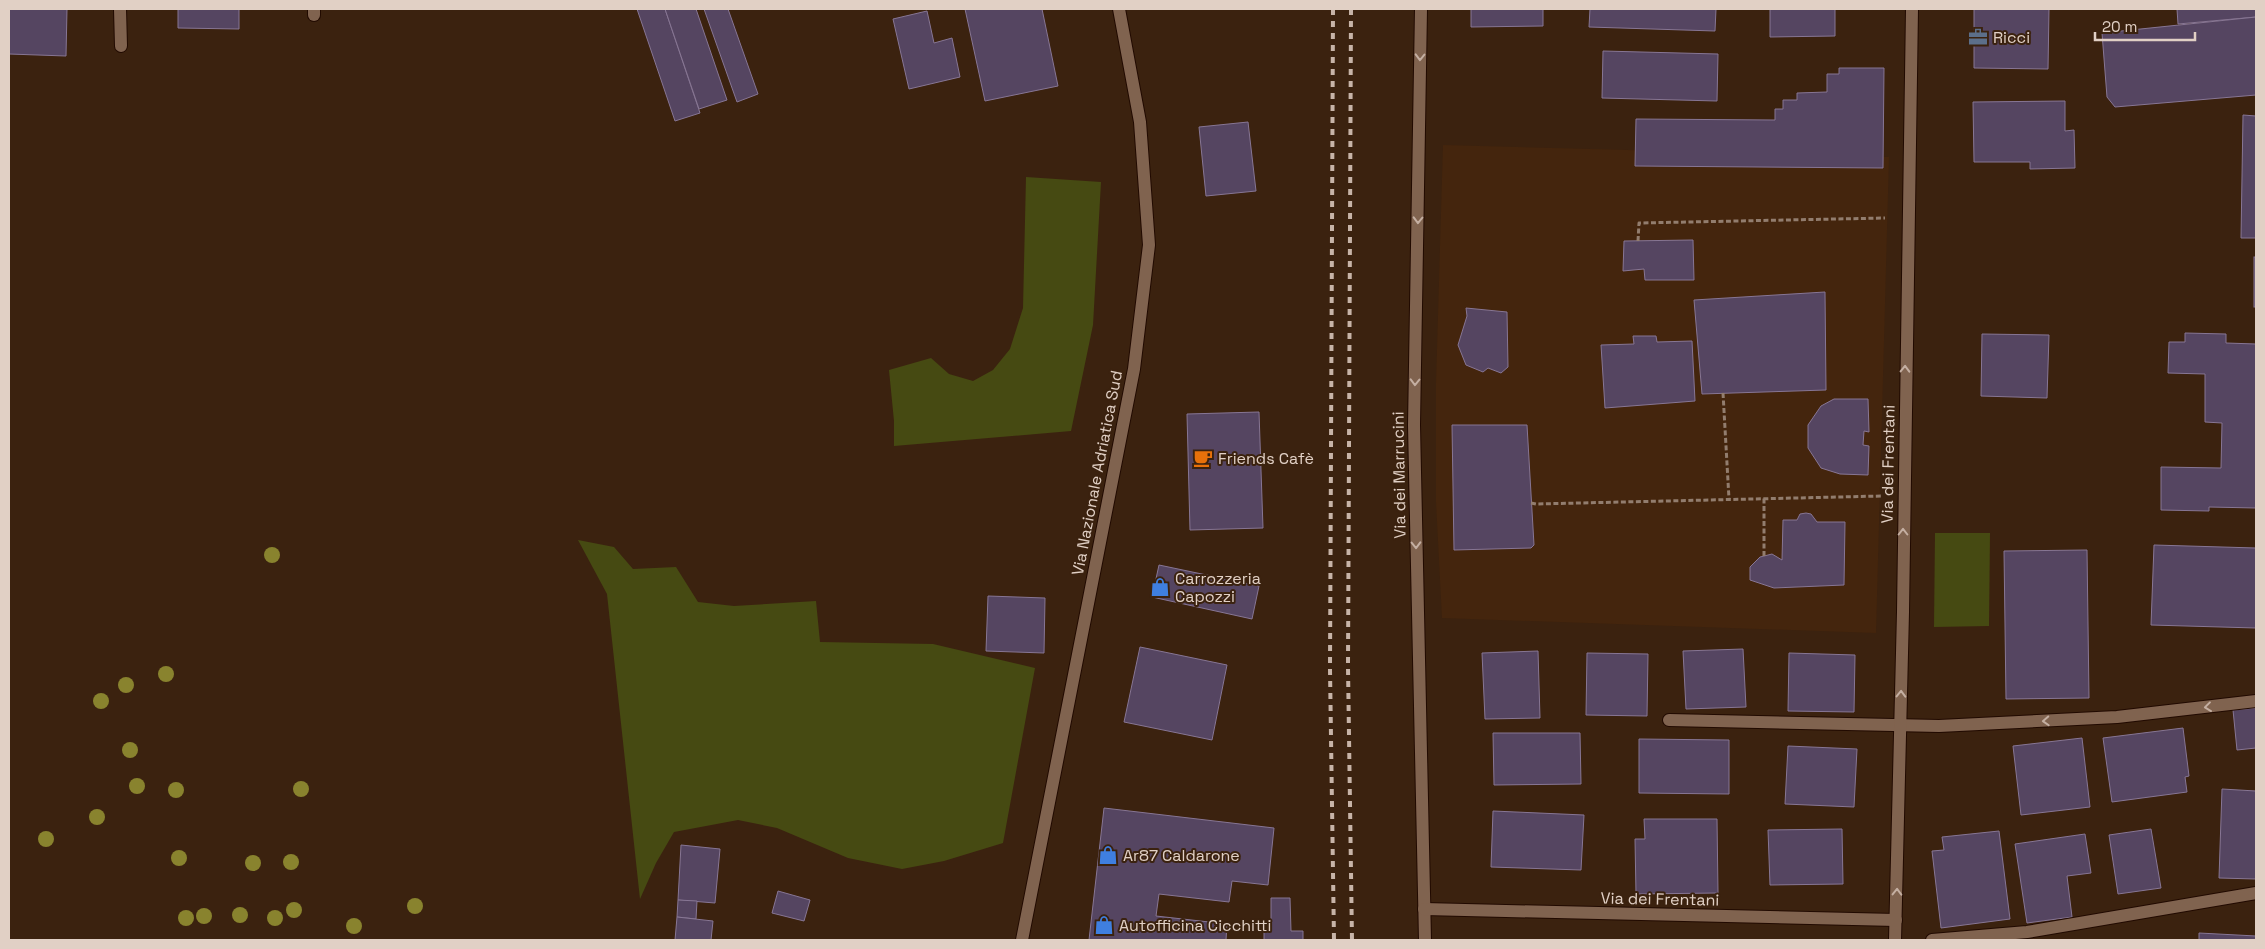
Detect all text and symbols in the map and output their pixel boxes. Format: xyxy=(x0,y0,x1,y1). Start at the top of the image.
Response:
scale bar xyxy=(2095,10,2195,42)
text: 20 m xyxy=(2102,17,2137,36)
office icon: Ricci xyxy=(1967,26,1989,48)
place label: Ricci xyxy=(1993,27,2030,48)
one-way arrow xyxy=(1415,54,1426,62)
one-way arrow xyxy=(1412,216,1423,224)
one-way arrow xyxy=(1900,365,1911,373)
street label: Via Nazionale Adriatica Sud xyxy=(1067,369,1127,577)
one-way arrow xyxy=(1410,379,1420,387)
street label: Via dei Frentani xyxy=(1876,405,1900,523)
street label: Via dei Marrucini xyxy=(1387,411,1411,539)
cafe icon: Friends Cafè xyxy=(1192,447,1214,469)
place label: Friends Cafè xyxy=(1218,448,1314,469)
one-way arrow xyxy=(1898,527,1908,535)
one-way arrow xyxy=(1411,542,1421,549)
place label: Carrozzeria Capozzi xyxy=(1175,568,1261,607)
shop icon: Carrozzeria Capozzi xyxy=(1149,576,1171,598)
one-way arrow xyxy=(1896,690,1906,698)
one-way arrow xyxy=(2204,701,2212,712)
one-way arrow xyxy=(2042,715,2050,726)
shop icon: Ar87 Caldarone xyxy=(1097,844,1119,866)
place label: Ar87 Caldarone xyxy=(1123,845,1240,866)
street label: Via dei Frentani xyxy=(1601,887,1719,911)
one-way arrow xyxy=(1891,887,1902,895)
shop icon: Autofficina Cicchitti xyxy=(1093,914,1115,936)
place label: Autofficina Cicchitti xyxy=(1119,915,1271,936)

